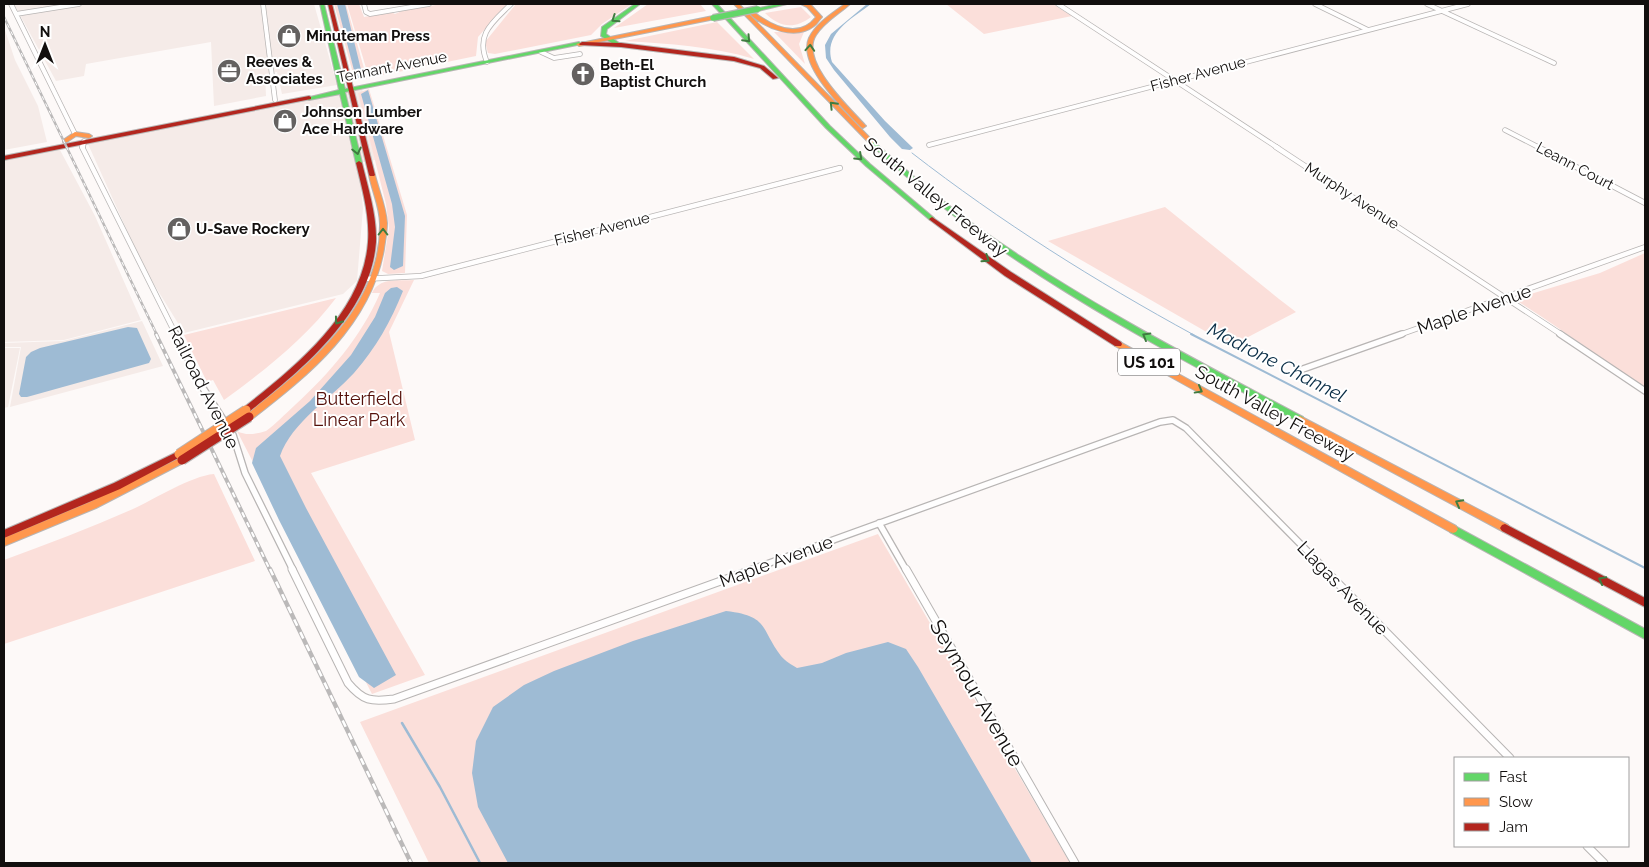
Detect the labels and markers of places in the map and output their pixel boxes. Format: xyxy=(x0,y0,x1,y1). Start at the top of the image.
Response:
shop icon: Minuteman Press xyxy=(276,23,302,49)
place label: Minuteman Press xyxy=(306,27,430,45)
place label: Reeves & Associates xyxy=(246,53,323,88)
place label: Beth-El Baptist Church xyxy=(600,56,706,91)
office icon: Reeves & Associates xyxy=(216,58,242,84)
church icon: Beth-El Baptist Church xyxy=(570,61,596,87)
place label: Johnson Lumber Ace Hardware xyxy=(302,103,422,138)
shop icon: Johnson Lumber Ace Hardware xyxy=(272,108,298,134)
shop icon: U-Save Rockery xyxy=(166,216,192,242)
place label: U-Save Rockery xyxy=(196,220,311,238)

